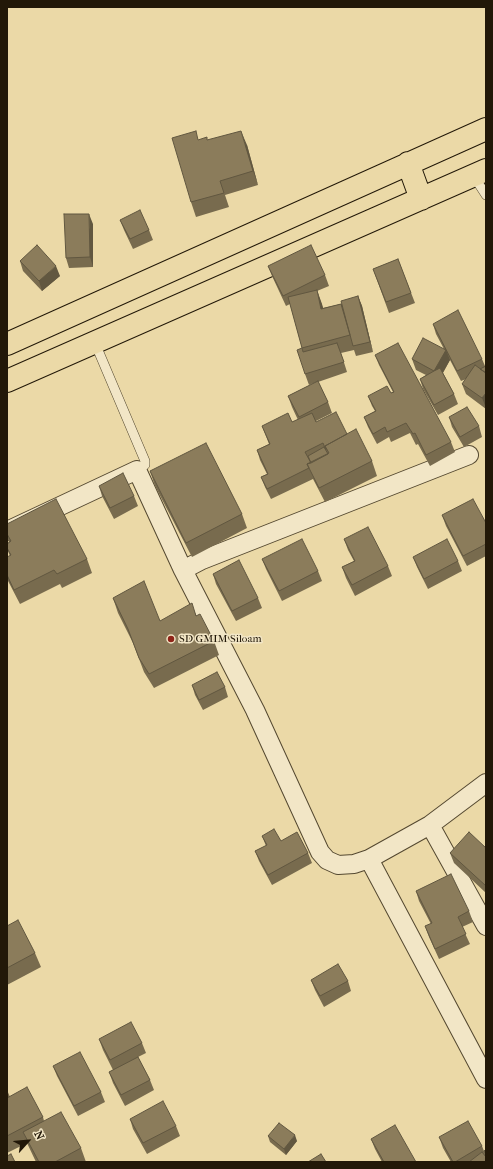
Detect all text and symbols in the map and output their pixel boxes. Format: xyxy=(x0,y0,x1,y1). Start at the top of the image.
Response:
place label: SD GMIM Siloam xyxy=(179,632,262,646)
marker: SD GMIM Siloam xyxy=(166,634,176,644)
north arrow xyxy=(8,1121,48,1161)
text: N xyxy=(31,1129,47,1142)

